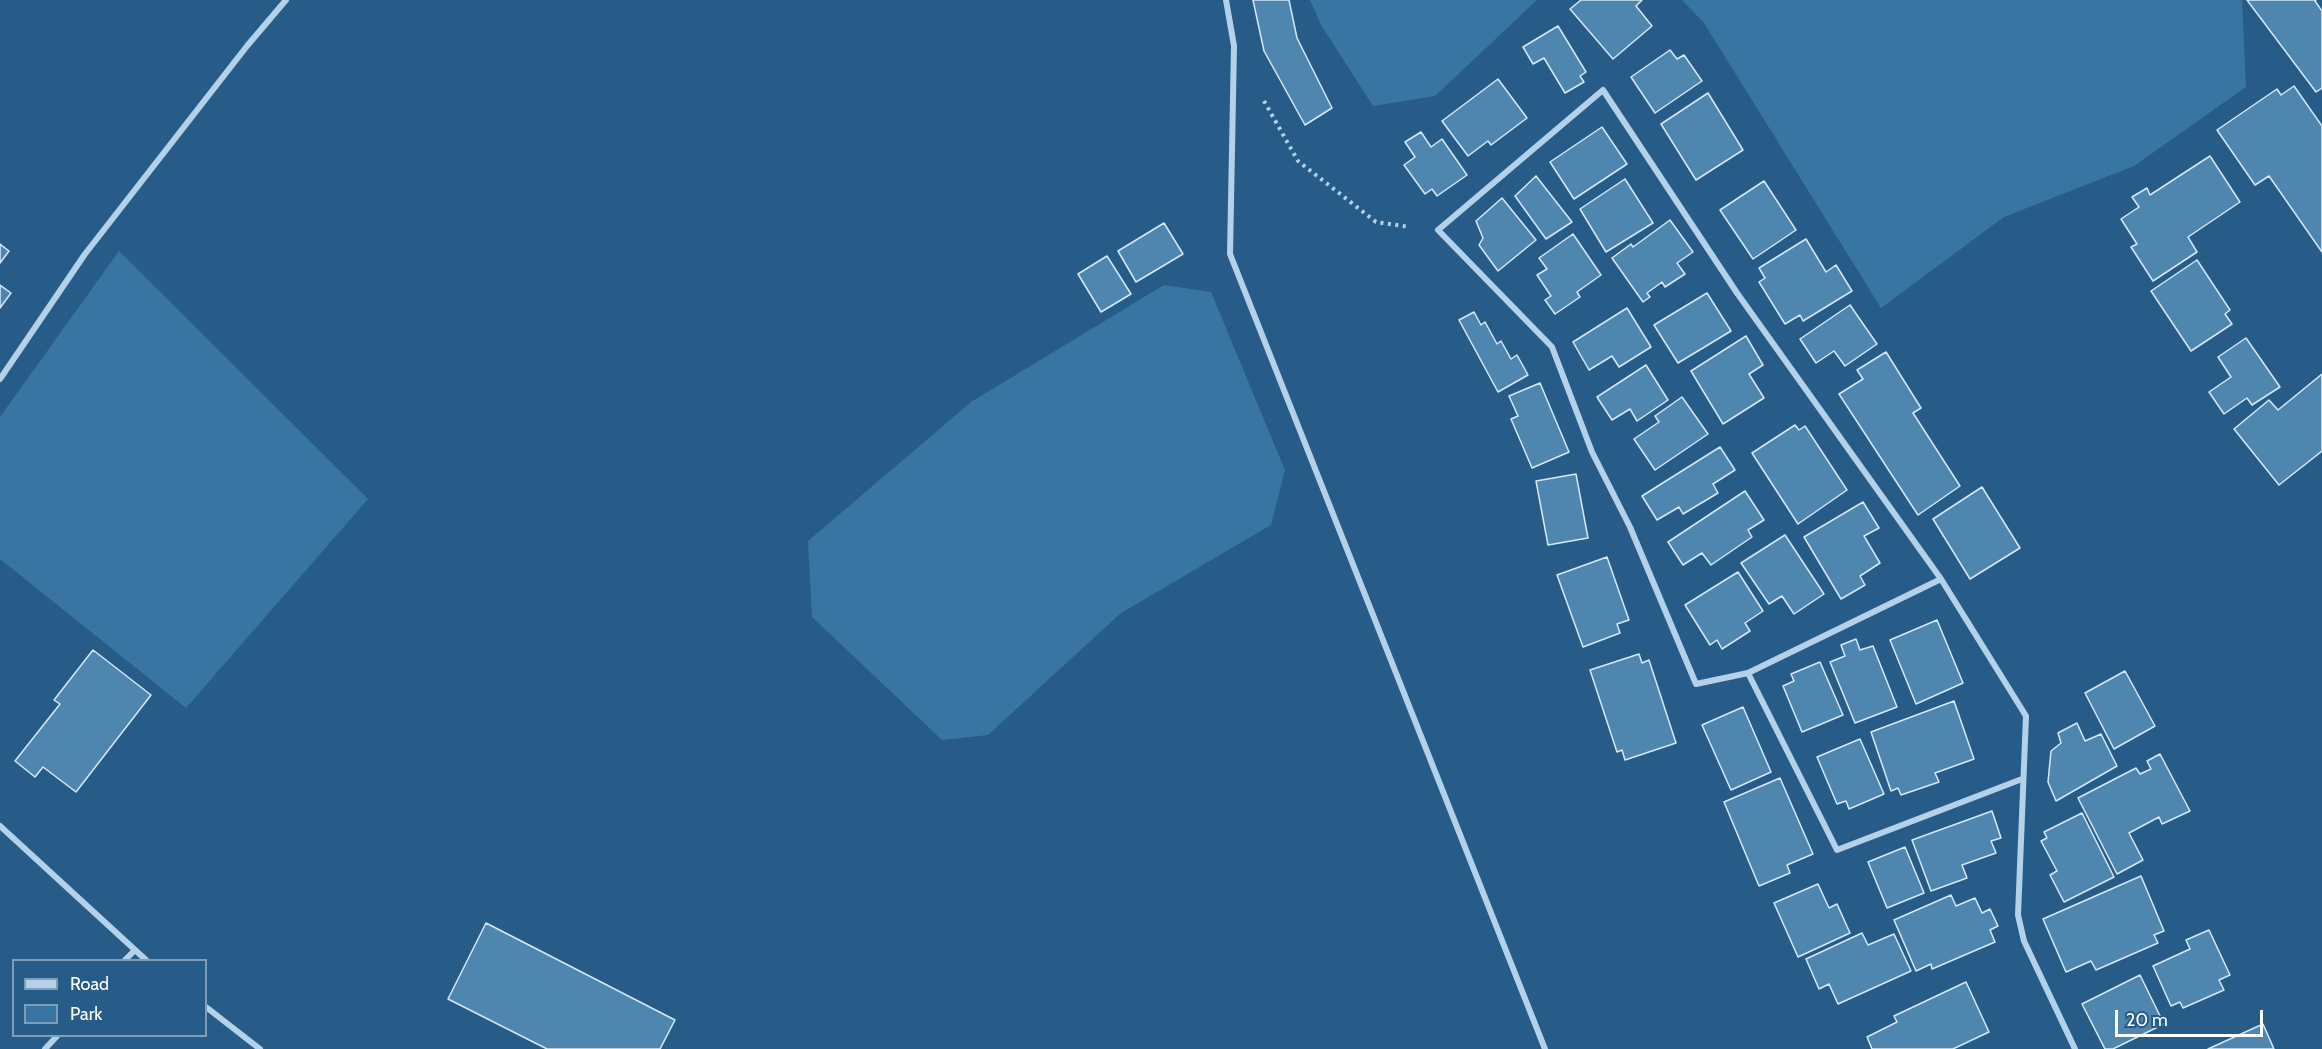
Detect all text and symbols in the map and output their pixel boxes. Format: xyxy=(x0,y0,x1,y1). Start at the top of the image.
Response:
legend xyxy=(12,959,207,1037)
text: Road xyxy=(70,973,109,995)
scale bar xyxy=(2118,998,2266,1036)
text: Park xyxy=(70,1003,102,1025)
text: 20 m xyxy=(2126,1009,2168,1031)

